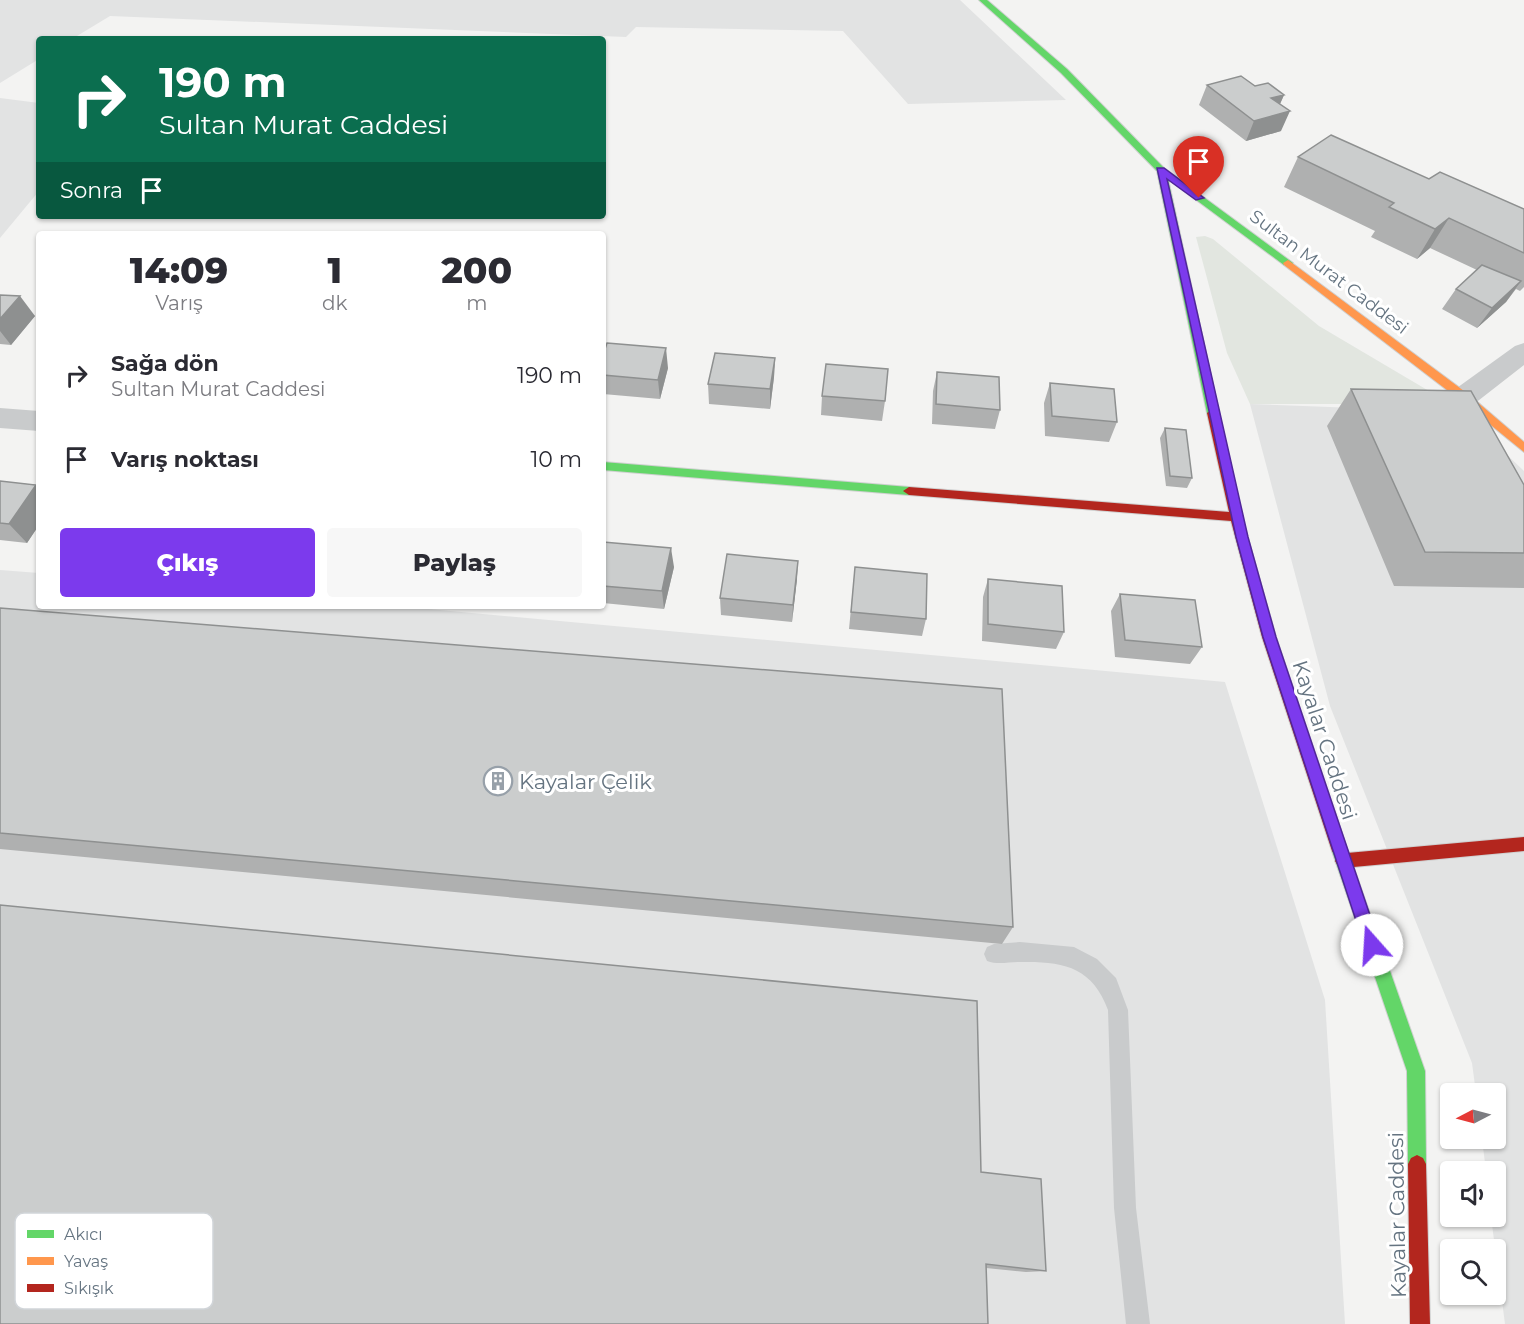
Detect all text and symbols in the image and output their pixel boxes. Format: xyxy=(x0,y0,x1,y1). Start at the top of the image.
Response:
text: 190 m xyxy=(159,56,287,108)
icon: right xyxy=(60,60,138,138)
text: Sultan Murat Caddesi xyxy=(159,108,448,141)
pin xyxy=(1173,136,1224,198)
icon: arrive xyxy=(1182,145,1215,178)
icon: arrive xyxy=(135,174,168,207)
text: Sonra xyxy=(60,177,123,204)
street label: Sultan Murat Caddesi xyxy=(1245,205,1413,339)
text: 14:09 xyxy=(130,248,228,292)
text: 1 xyxy=(327,248,342,292)
text: 200 xyxy=(441,248,512,292)
text: Varış xyxy=(155,291,203,315)
text: dk xyxy=(322,291,347,315)
text: m xyxy=(466,291,487,315)
text: Sağa dön xyxy=(111,350,219,377)
icon: right xyxy=(60,359,93,392)
text: 190 m xyxy=(517,362,582,389)
text: Sultan Murat Caddesi xyxy=(111,377,325,401)
icon: arrive xyxy=(60,443,93,476)
text: Varış noktası xyxy=(111,446,259,473)
text: 10 m xyxy=(530,446,582,473)
button: Çıkış xyxy=(60,528,315,597)
button: Paylaş xyxy=(327,528,582,597)
street label: Kayalar Caddesi xyxy=(1287,657,1363,823)
building icon: Kayalar Çelik xyxy=(482,765,514,797)
place label: Kayalar Çelik xyxy=(519,769,652,794)
position arrow xyxy=(1340,913,1404,977)
north arrow xyxy=(1440,1083,1506,1149)
map controls xyxy=(1440,1083,1506,1305)
street label: Kayalar Caddesi xyxy=(1383,1132,1411,1298)
button: sound xyxy=(1440,1161,1506,1227)
legend xyxy=(15,1213,213,1309)
text: Akıcı xyxy=(64,1225,103,1244)
button: search xyxy=(1440,1239,1506,1305)
text: Yavaş xyxy=(64,1252,108,1271)
text: Sıkışık xyxy=(64,1279,114,1298)

